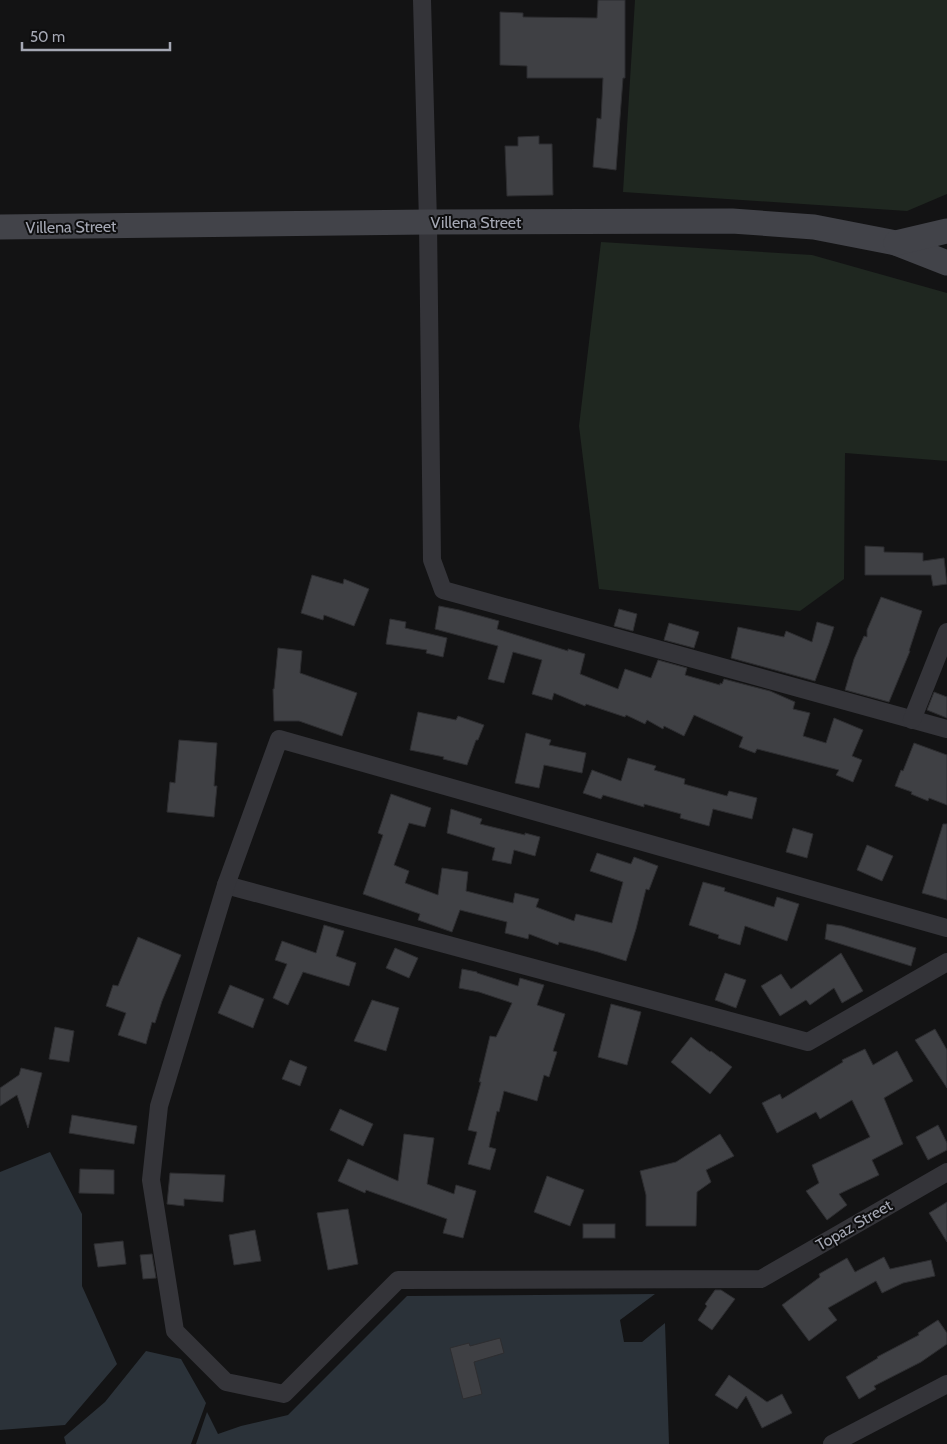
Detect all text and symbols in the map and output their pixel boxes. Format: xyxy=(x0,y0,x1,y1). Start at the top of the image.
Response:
scale bar xyxy=(22,20,170,52)
text: 50 m xyxy=(30,28,65,46)
street label: Villena Street xyxy=(431,213,522,232)
street label: Villena Street xyxy=(25,217,117,237)
street label: Topaz Street xyxy=(812,1195,896,1254)

